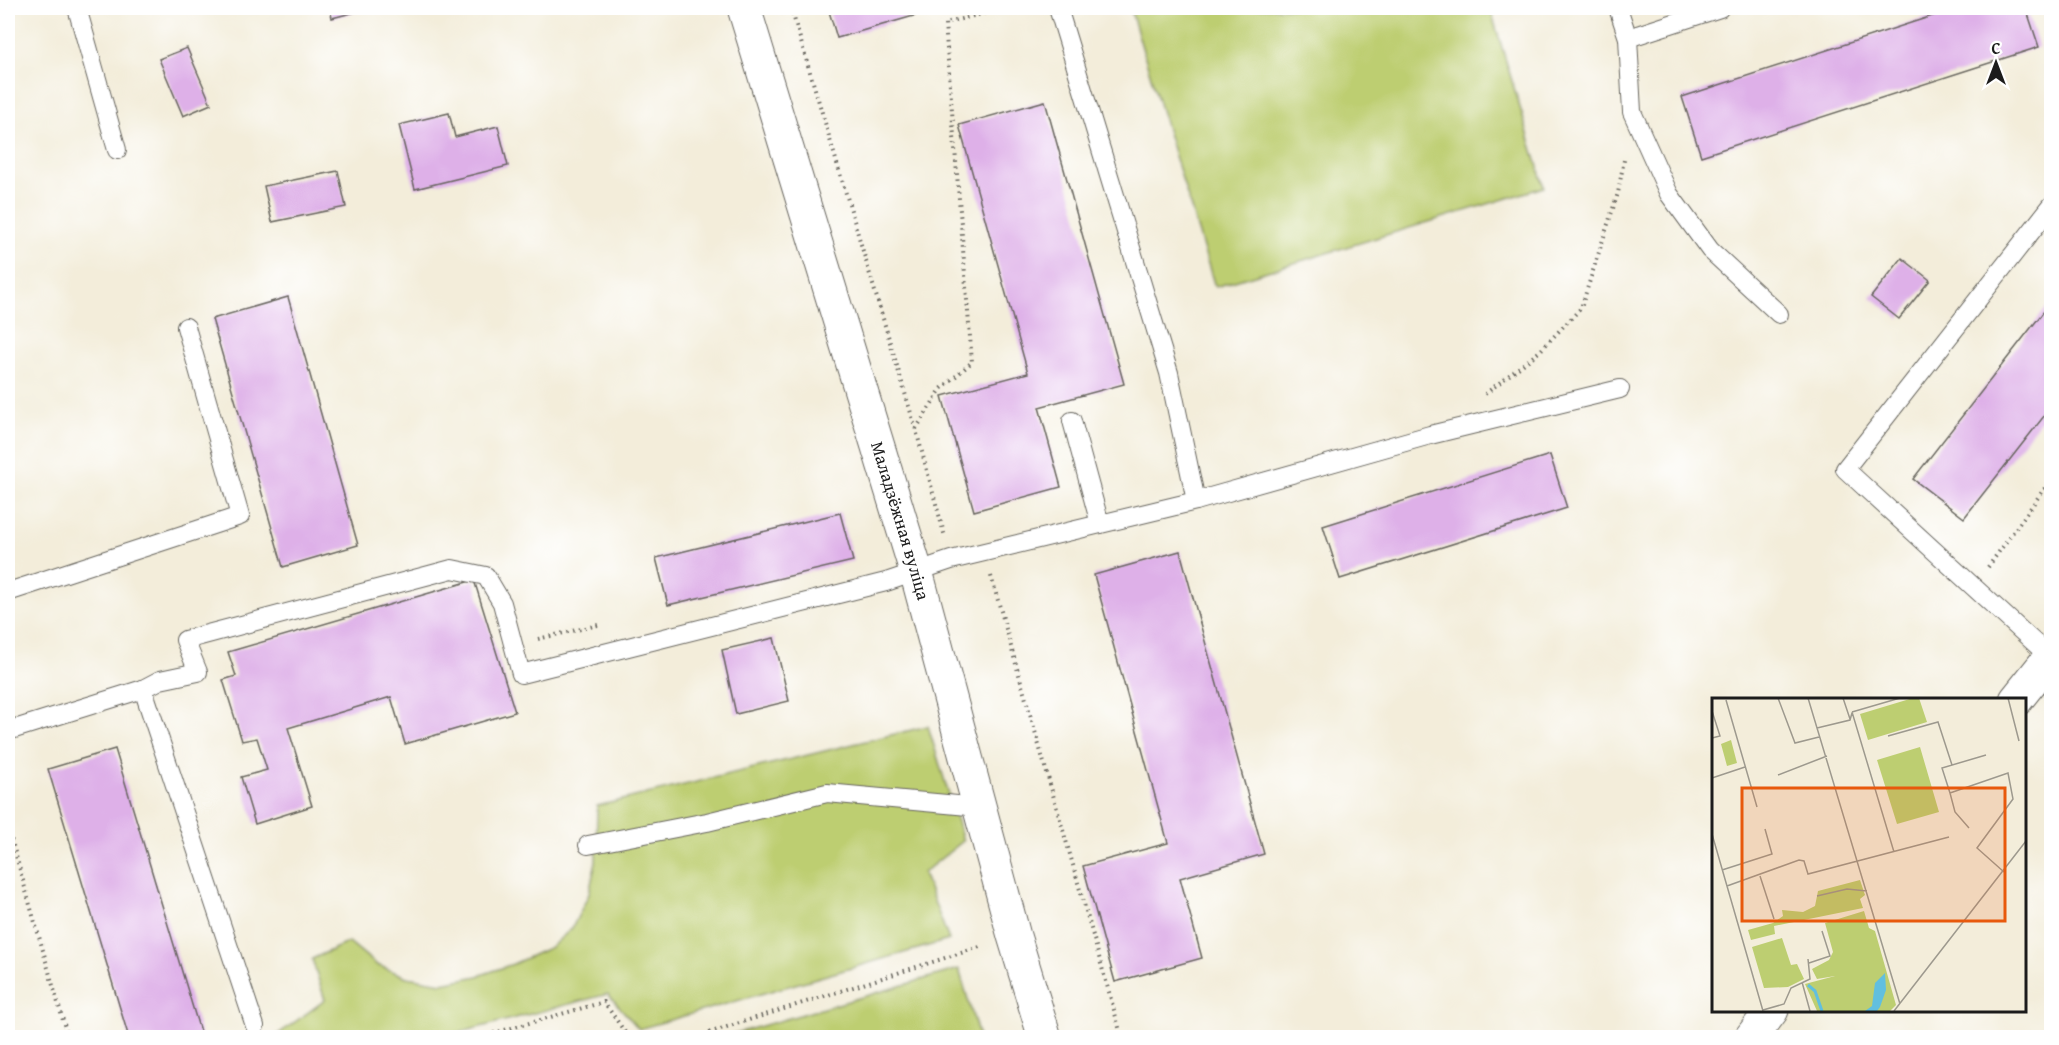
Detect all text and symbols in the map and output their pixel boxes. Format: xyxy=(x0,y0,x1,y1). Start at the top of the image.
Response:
north arrow xyxy=(1966,33,2026,93)
text: С xyxy=(1991,36,2001,60)
street label: Маладзёжная вуліца xyxy=(864,438,937,603)
inset map xyxy=(1712,698,2026,1012)

